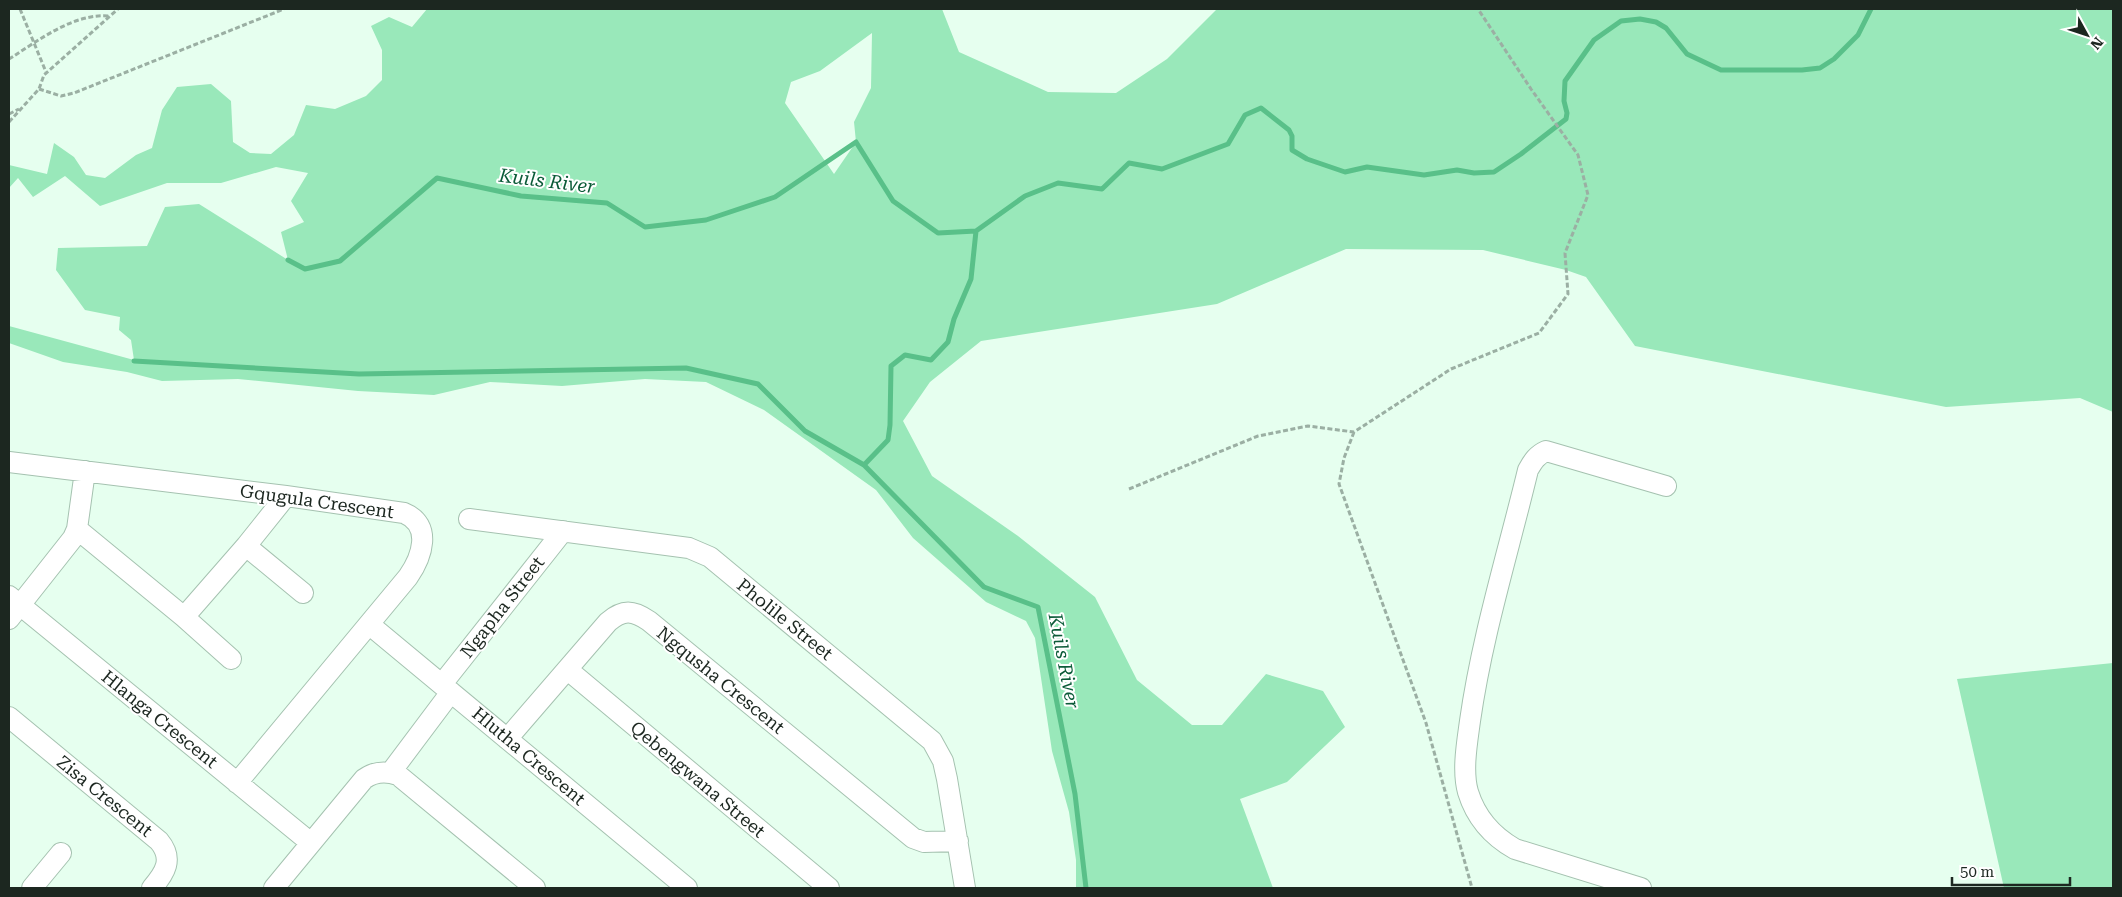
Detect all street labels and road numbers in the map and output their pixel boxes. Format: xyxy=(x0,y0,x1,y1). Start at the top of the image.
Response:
street label: Gqugula Crescent xyxy=(239,480,396,522)
street label: Ngapha Street xyxy=(456,552,548,662)
street label: Pholile Street xyxy=(733,574,837,664)
street label: Ngqusha Crescent xyxy=(653,622,789,738)
street label: Hlanga Crescent xyxy=(98,666,222,772)
street label: Hlutha Crescent xyxy=(468,703,590,810)
street label: Qebengwana Street xyxy=(626,716,770,842)
street label: Zisa Crescent xyxy=(53,751,157,841)

